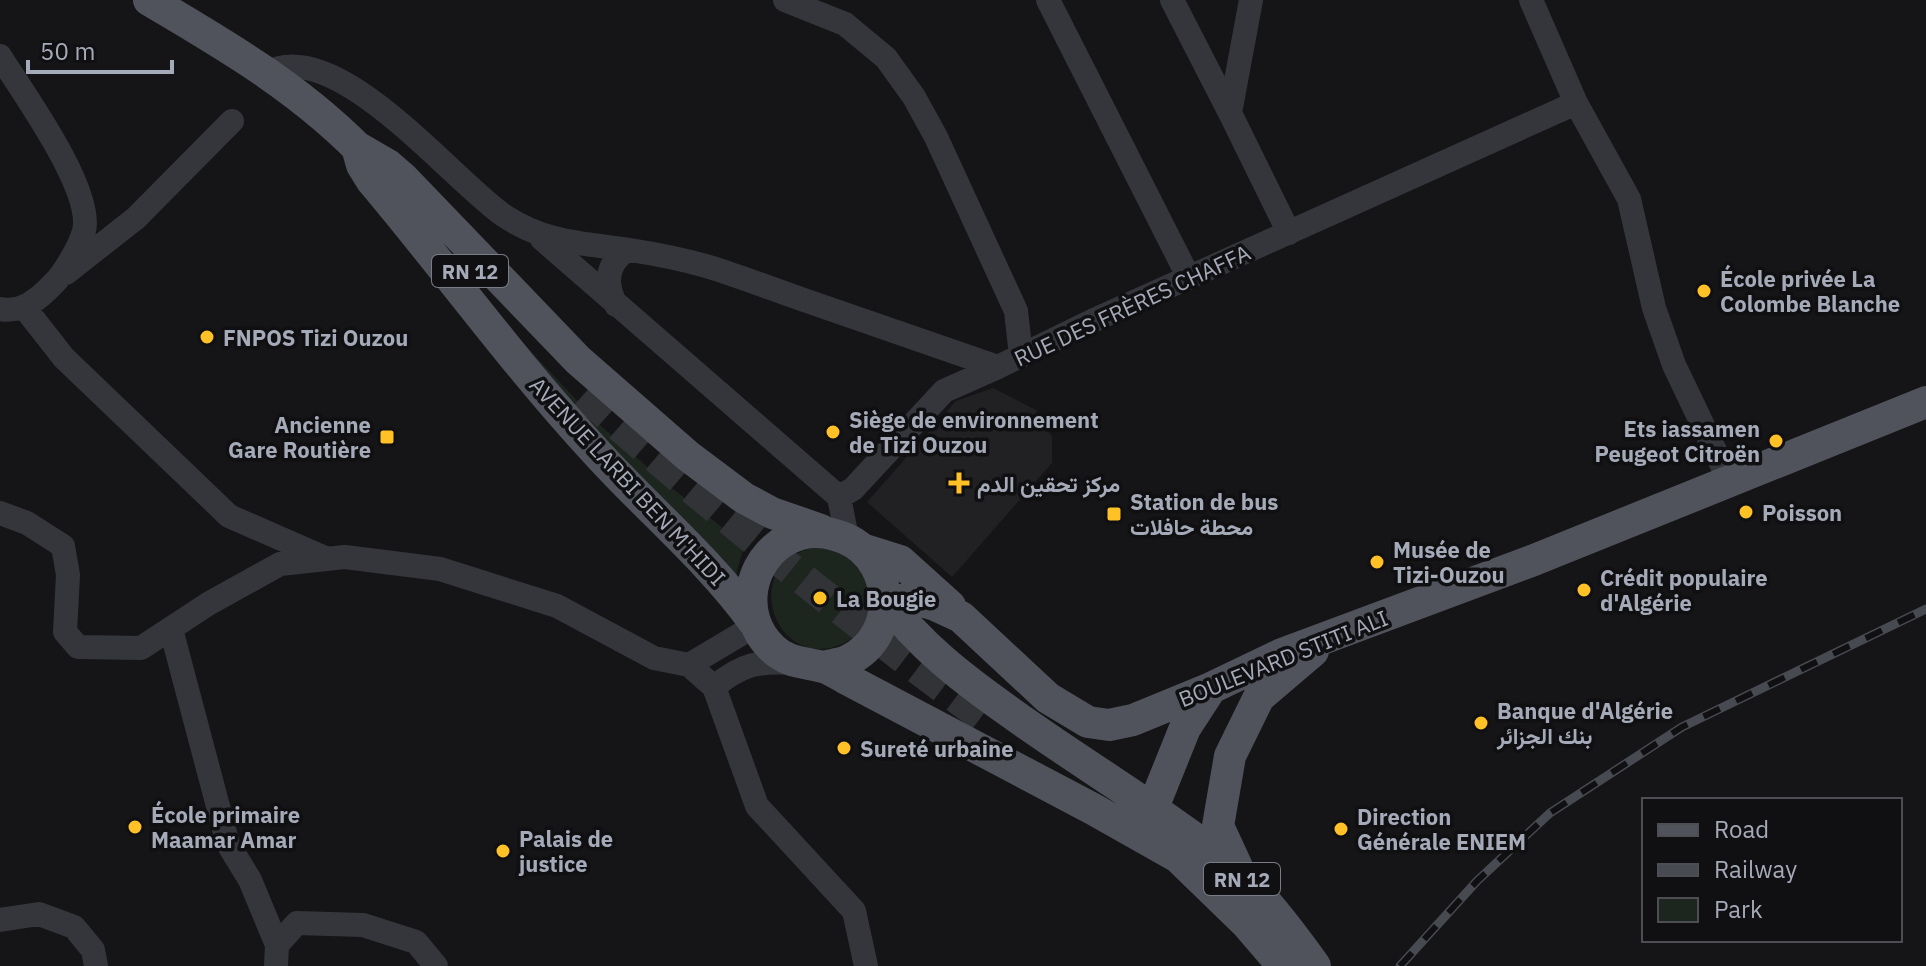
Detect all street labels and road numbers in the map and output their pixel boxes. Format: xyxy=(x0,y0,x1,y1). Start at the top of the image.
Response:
street label: RUE DES FRÈRES CHAFFA xyxy=(1009,237,1255,373)
road number: RN 12 xyxy=(432,255,508,287)
street label: AVENUE LARBI BEN M'HIDI xyxy=(524,371,732,591)
street label: BOULEVARD STITI ALI xyxy=(1174,603,1392,713)
road number: RN 12 xyxy=(1204,863,1280,895)

